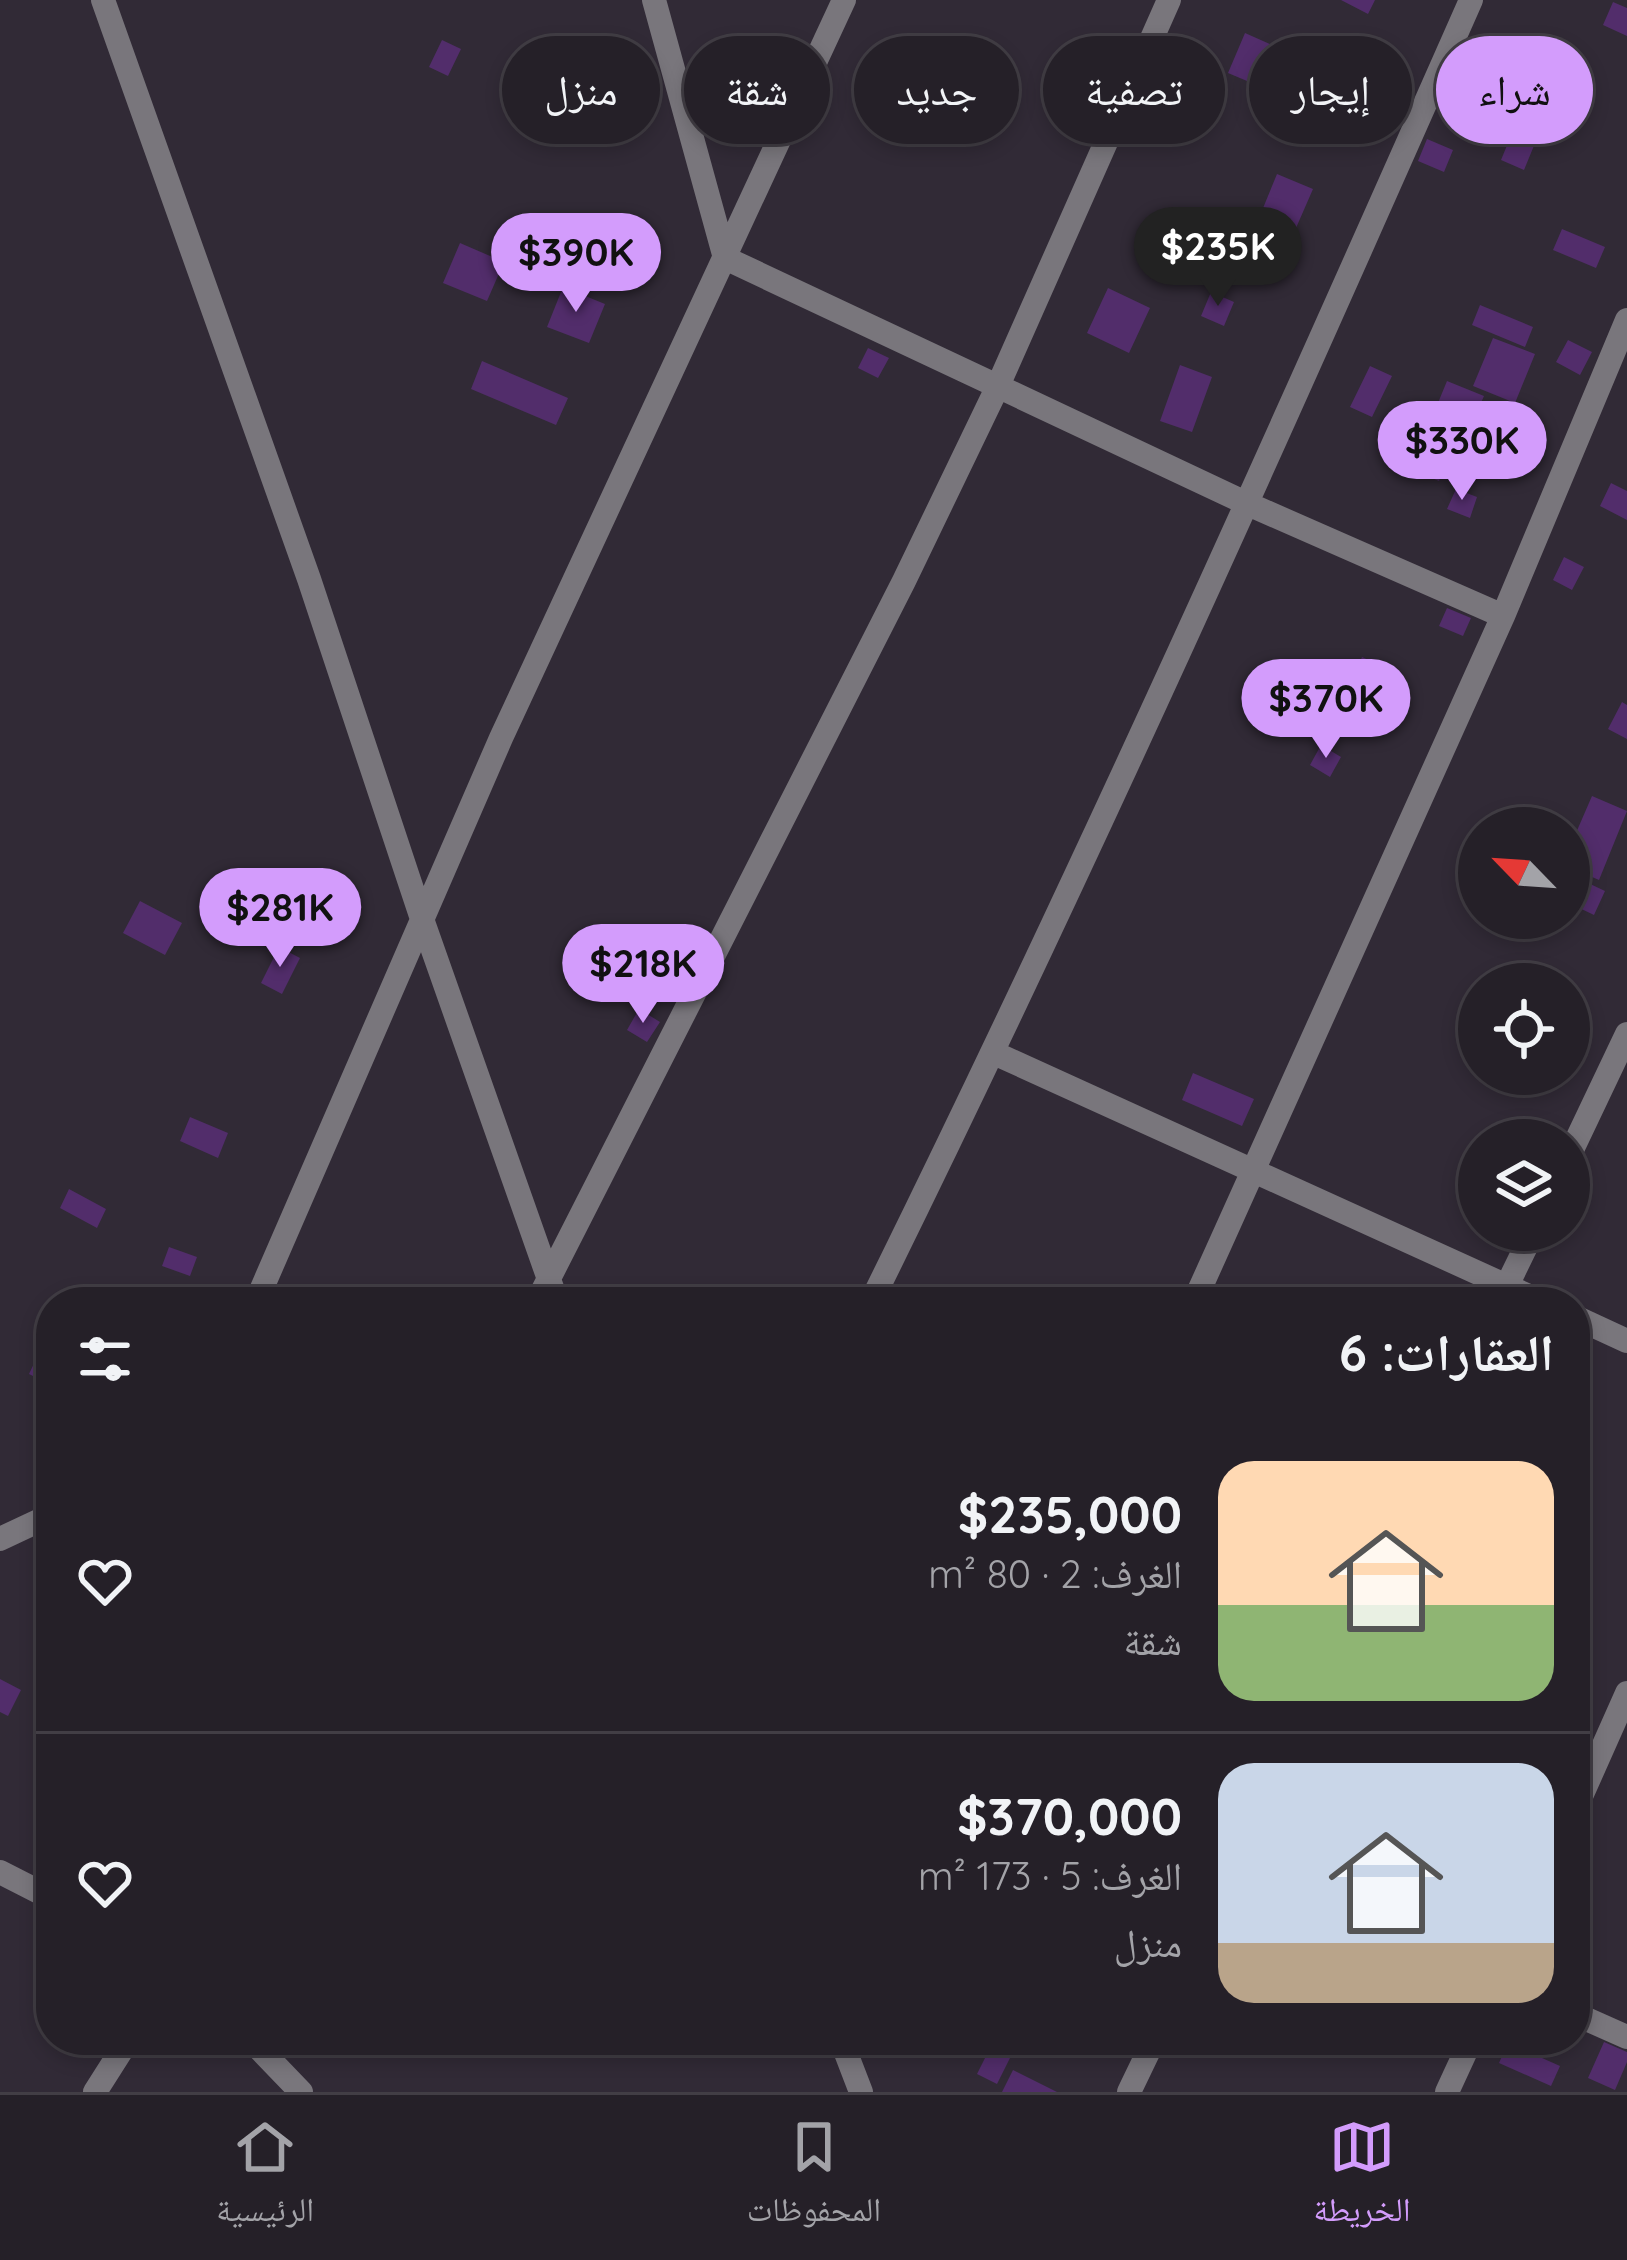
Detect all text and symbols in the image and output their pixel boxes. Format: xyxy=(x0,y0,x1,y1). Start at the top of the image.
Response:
chip: منزل xyxy=(502,36,660,144)
chip: شقة xyxy=(684,36,830,144)
chip: جديد xyxy=(854,36,1019,144)
chip: تصفية xyxy=(1043,36,1225,144)
chip: إيجار xyxy=(1249,36,1412,144)
chip: شراء xyxy=(1436,36,1593,144)
pin: $235K xyxy=(1134,207,1302,309)
pin: $390K xyxy=(492,213,660,315)
text: $235K xyxy=(1161,221,1275,270)
text: $390K xyxy=(518,227,634,276)
pin: $330K xyxy=(1378,401,1546,503)
text: $330K xyxy=(1405,415,1519,464)
pin: $370K xyxy=(1242,659,1410,761)
text: $370K xyxy=(1268,673,1384,722)
north arrow xyxy=(1458,807,1590,939)
map controls xyxy=(1458,807,1590,1251)
pin: $281K xyxy=(196,868,364,970)
text: $281K xyxy=(226,882,334,931)
pin: $218K xyxy=(559,924,727,1026)
text: $218K xyxy=(589,938,697,987)
button: locate xyxy=(1458,963,1590,1095)
button: layers xyxy=(1458,1119,1590,1251)
text: العقارات: 6 xyxy=(1339,1320,1554,1384)
icon: filters xyxy=(72,1326,138,1392)
text: $235,000 xyxy=(958,1482,1182,1546)
icon: home xyxy=(1314,1509,1458,1653)
icon: heart xyxy=(72,1548,138,1614)
text: الغرف: 2 · 80 m² xyxy=(928,1549,1182,1598)
text: شقة xyxy=(1124,1616,1182,1665)
text: $370,000 xyxy=(957,1784,1182,1848)
icon: home xyxy=(1314,1811,1458,1955)
icon: heart xyxy=(72,1850,138,1916)
text: الغرف: 5 · 173 m² xyxy=(918,1851,1182,1900)
text: منزل xyxy=(1114,1918,1182,1967)
tab: الرئيسية xyxy=(216,2114,314,2242)
tab: المحفوظات xyxy=(747,2114,881,2242)
tab: الخريطة xyxy=(1314,2114,1411,2242)

